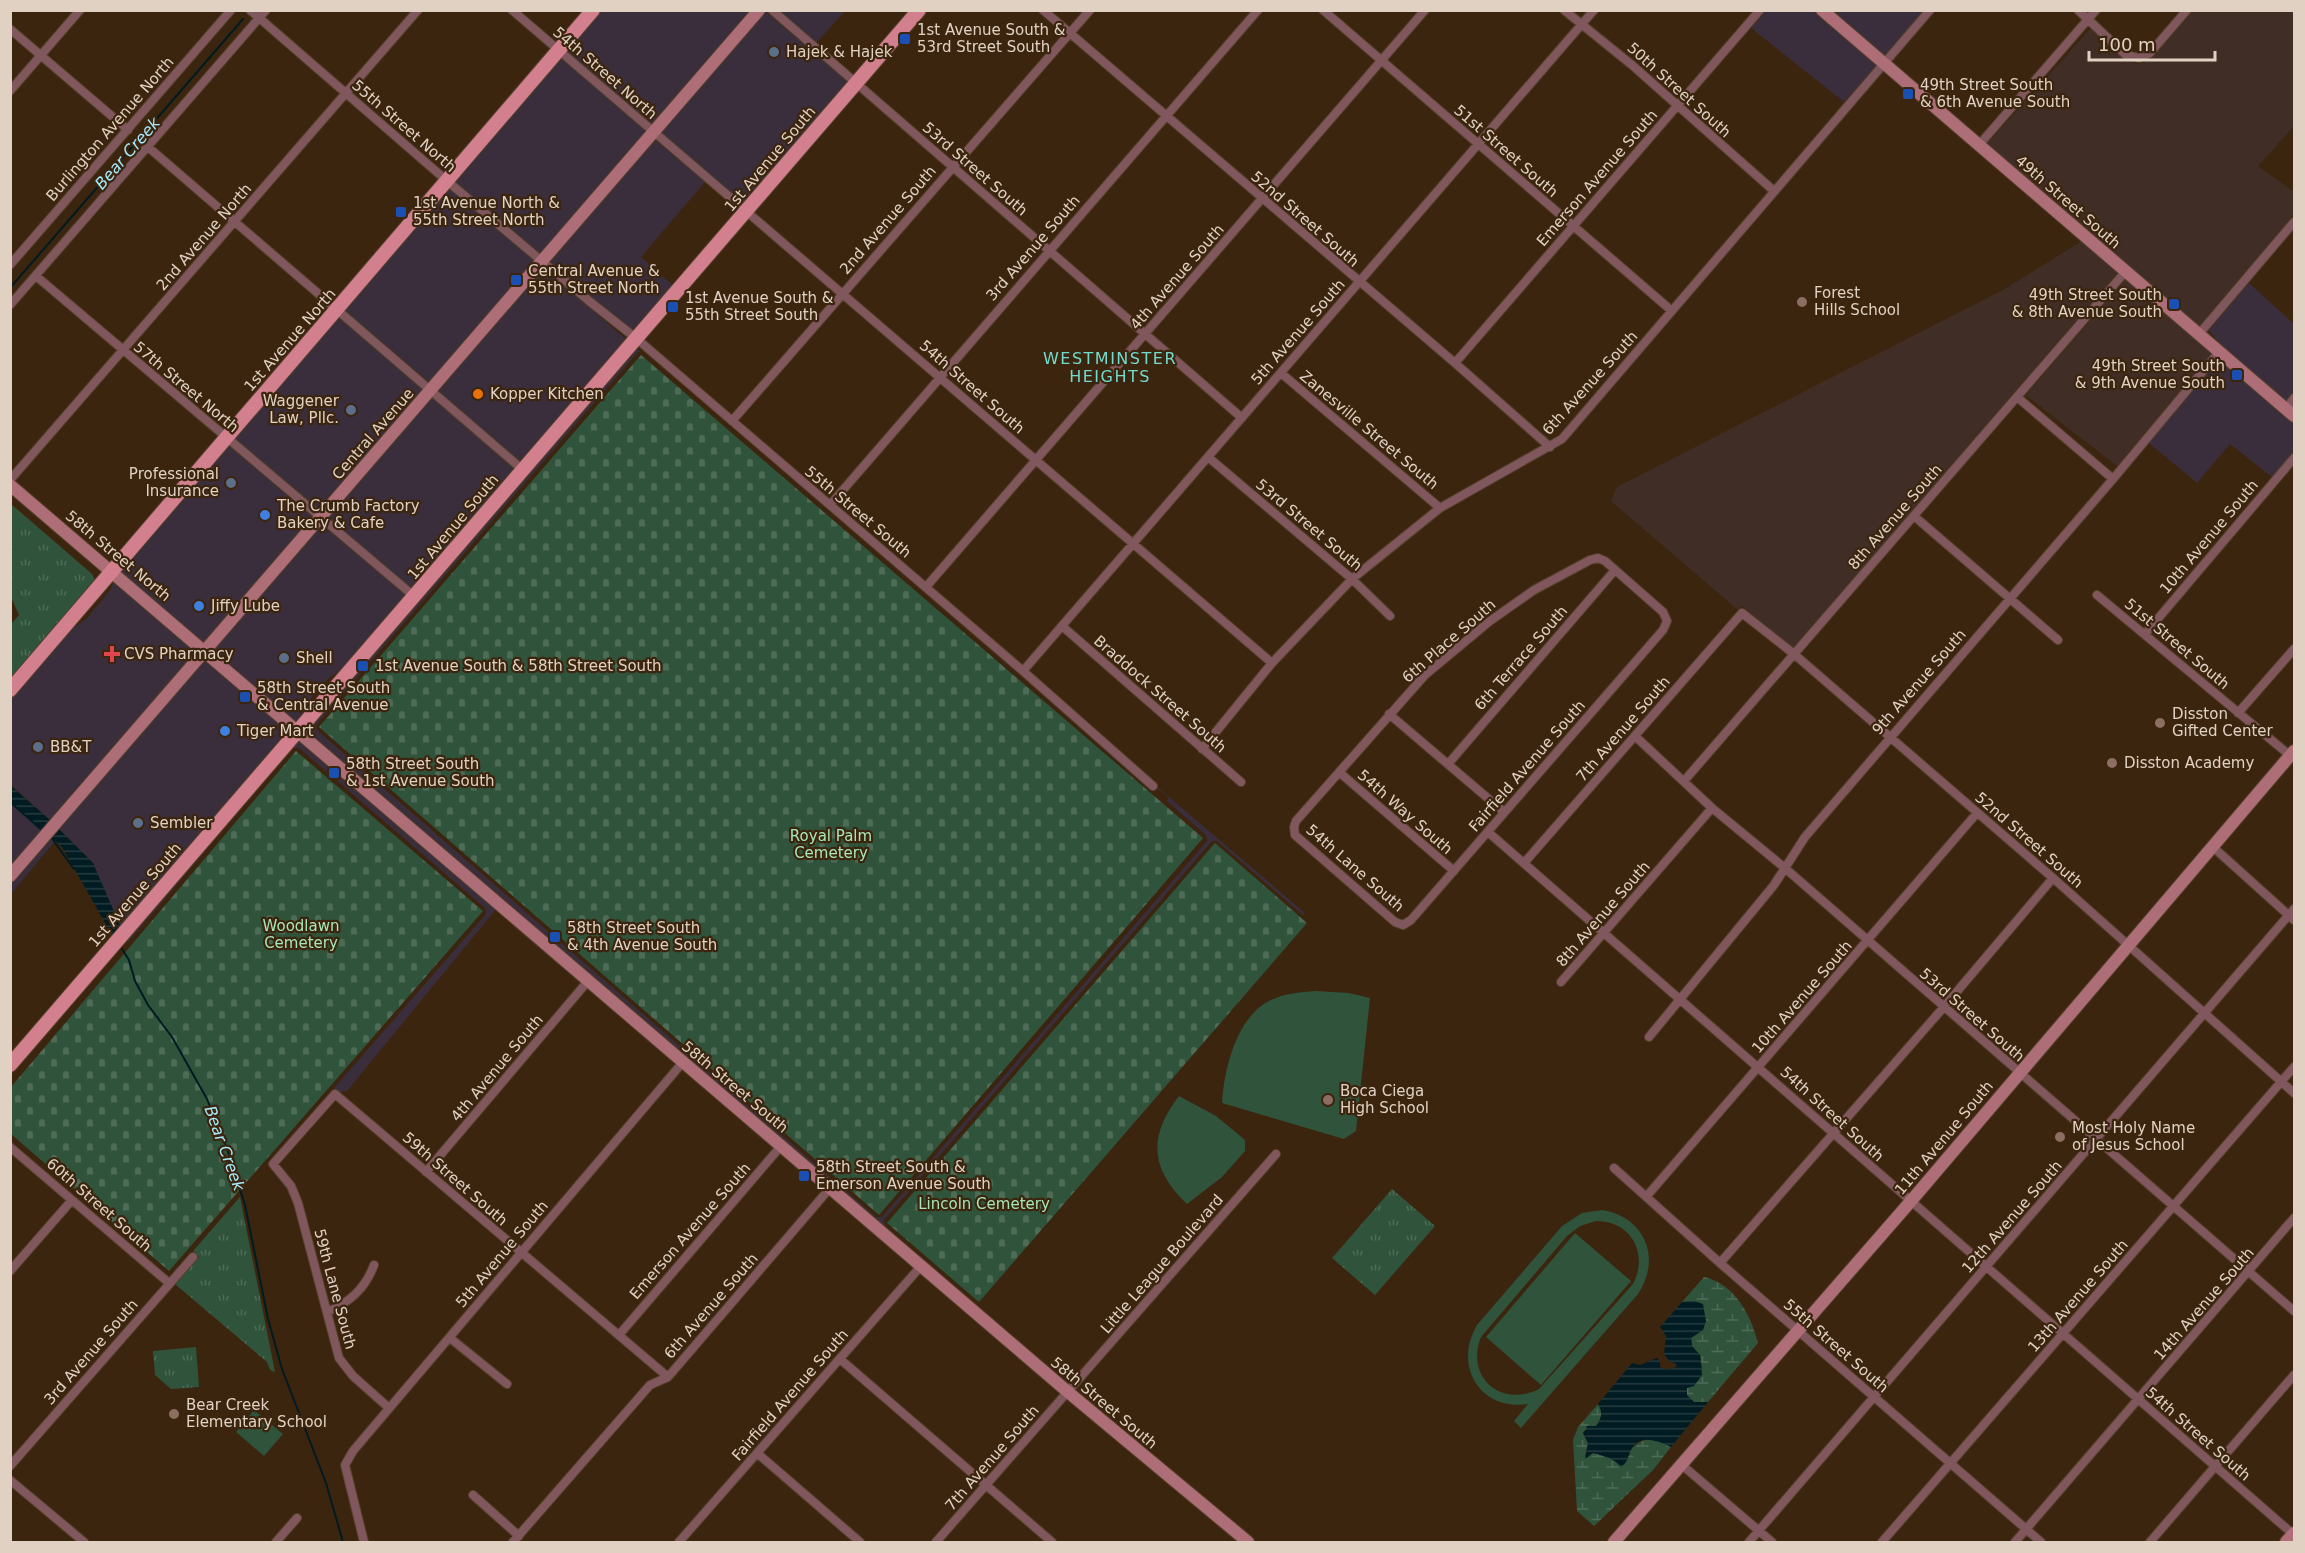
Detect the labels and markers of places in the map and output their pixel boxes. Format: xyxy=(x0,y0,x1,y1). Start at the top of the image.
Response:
place label: 1st Avenue South & 53rd Street South xyxy=(917,21,1066,56)
marker: 1st Avenue South & 53rd Street South xyxy=(898,32,912,46)
place label: Hajek & Hajek xyxy=(786,43,893,61)
marker: Hajek & Hajek xyxy=(767,45,781,59)
place label: 49th Street South & 6th Avenue South xyxy=(1920,76,2070,111)
marker: 49th Street South & 6th Avenue South xyxy=(1901,87,1915,101)
place label: 1st Avenue North & 55th Street North xyxy=(413,194,560,229)
marker: 1st Avenue North & 55th Street North xyxy=(394,205,408,219)
place label: Central Avenue & 55th Street North xyxy=(528,262,660,297)
marker: Central Avenue & 55th Street North xyxy=(509,273,523,287)
place label: Forest Hills School xyxy=(1814,284,1900,319)
place label: 49th Street South & 8th Avenue South xyxy=(2012,286,2162,321)
place label: 1st Avenue South & 55th Street South xyxy=(685,289,834,324)
marker: Forest Hills School xyxy=(1795,295,1809,309)
marker: 49th Street South & 8th Avenue South xyxy=(2167,297,2181,311)
marker: 1st Avenue South & 55th Street South xyxy=(666,300,680,314)
place label: 49th Street South & 9th Avenue South xyxy=(2075,357,2225,392)
marker: 49th Street South & 9th Avenue South xyxy=(2230,368,2244,382)
place label: Kopper Kitchen xyxy=(490,385,604,403)
marker: Kopper Kitchen xyxy=(471,387,485,401)
place label: Waggener Law, Pllc. xyxy=(263,392,340,427)
marker: Waggener Law, Pllc. xyxy=(344,403,358,417)
place label: Professional Insurance xyxy=(129,465,219,500)
marker: Professional Insurance xyxy=(224,476,238,490)
place label: The Crumb Factory Bakery & Cafe xyxy=(276,497,420,532)
marker: The Crumb Factory Bakery & Cafe xyxy=(258,508,272,522)
place label: Jiffy Lube xyxy=(210,597,280,615)
marker: Jiffy Lube xyxy=(192,599,206,613)
place label: CVS Pharmacy xyxy=(124,645,234,663)
marker: CVS Pharmacy xyxy=(105,647,119,661)
place label: Shell xyxy=(296,649,333,667)
marker: Shell xyxy=(277,651,291,665)
place label: 1st Avenue South & 58th Street South xyxy=(375,657,662,675)
marker: 1st Avenue South & 58th Street South xyxy=(356,659,370,673)
place label: 58th Street South & Central Avenue xyxy=(257,679,390,714)
marker: 58th Street South & Central Avenue xyxy=(238,690,252,704)
place label: Disston Gifted Center xyxy=(2172,705,2274,740)
marker: Disston Gifted Center xyxy=(2153,716,2167,730)
place label: Tiger Mart xyxy=(236,722,314,740)
marker: Tiger Mart xyxy=(218,724,232,738)
place label: BB&T xyxy=(50,738,92,756)
marker: BB&T xyxy=(31,740,45,754)
place label: Disston Academy xyxy=(2124,754,2254,772)
place label: 58th Street South & 1st Avenue South xyxy=(346,755,495,790)
marker: Disston Academy xyxy=(2105,756,2119,770)
marker: 58th Street South & 1st Avenue South xyxy=(327,766,341,780)
place label: Sembler xyxy=(150,814,213,832)
marker: Sembler xyxy=(131,816,145,830)
place label: 58th Street South & 4th Avenue South xyxy=(567,919,717,954)
marker: 58th Street South & 4th Avenue South xyxy=(548,930,562,944)
place label: Boca Ciega High School xyxy=(1340,1082,1429,1117)
marker: Boca Ciega High School xyxy=(1321,1093,1335,1107)
place label: Most Holy Name of Jesus School xyxy=(2072,1119,2195,1154)
marker: Most Holy Name of Jesus School xyxy=(2053,1130,2067,1144)
place label: 58th Street South & Emerson Avenue South xyxy=(816,1158,991,1193)
marker: 58th Street South & Emerson Avenue South xyxy=(797,1169,811,1183)
place label: Bear Creek Elementary School xyxy=(186,1396,327,1431)
marker: Bear Creek Elementary School xyxy=(167,1407,181,1421)

